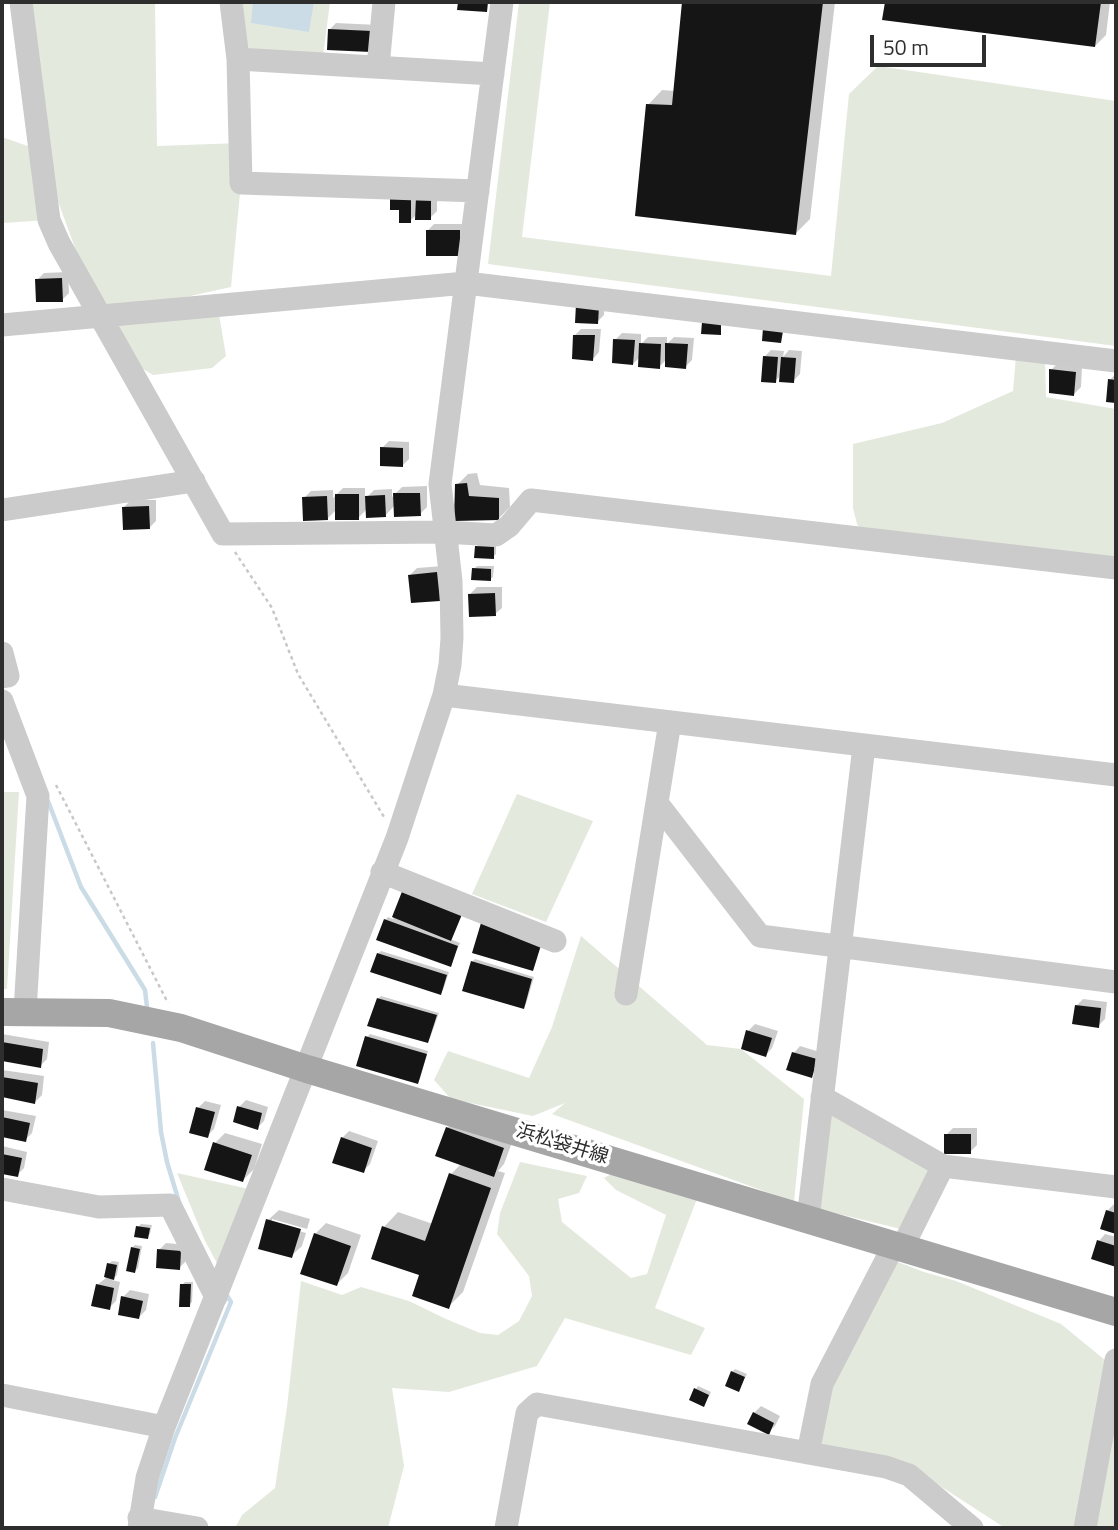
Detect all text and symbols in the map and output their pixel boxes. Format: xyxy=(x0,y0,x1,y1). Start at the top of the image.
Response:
scale bar xyxy=(873,21,988,65)
text: 50 m xyxy=(883,31,929,63)
street label: 浜松袋井線 xyxy=(513,1120,611,1170)

